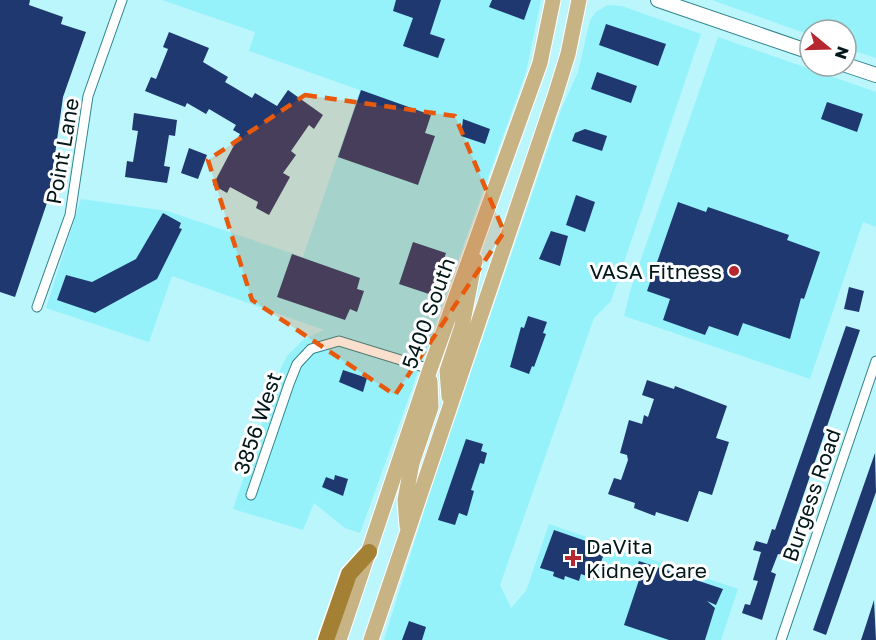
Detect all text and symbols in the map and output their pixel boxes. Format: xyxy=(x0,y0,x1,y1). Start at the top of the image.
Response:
north arrow xyxy=(798,18,858,78)
text: N xyxy=(831,44,854,62)
street label: Point Lane xyxy=(40,96,84,206)
street label: 5400 South xyxy=(396,254,460,372)
place label: VASA Fitness xyxy=(590,258,722,284)
marker: VASA Fitness xyxy=(727,264,741,278)
street label: 3856 West xyxy=(227,369,287,477)
street label: Burgess Road xyxy=(776,425,846,565)
place label: DaVita Kidney Care xyxy=(586,533,707,583)
marker: DaVita Kidney Care xyxy=(564,549,582,567)

